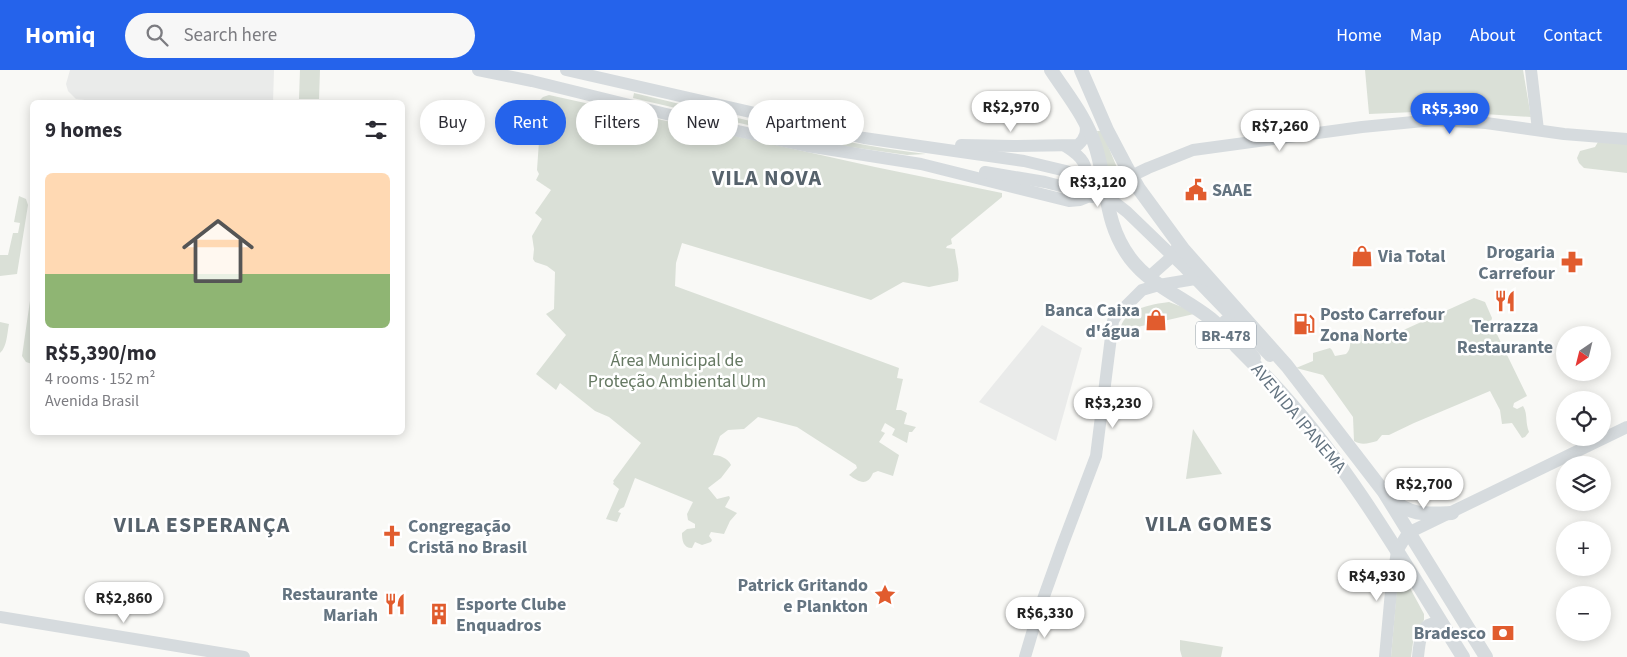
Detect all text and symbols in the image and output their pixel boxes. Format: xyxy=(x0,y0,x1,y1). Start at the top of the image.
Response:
search box xyxy=(125,13,475,58)
text: Homiq xyxy=(25,18,95,53)
icon: search xyxy=(143,21,171,49)
text: Search here xyxy=(183,22,277,49)
text: Home xyxy=(1336,23,1382,48)
text: Map xyxy=(1410,23,1442,48)
text: About xyxy=(1470,23,1515,48)
text: Contact xyxy=(1543,23,1602,48)
pin: R$2,970 xyxy=(965,90,1057,133)
pin: R$5,390 xyxy=(1404,92,1496,135)
text: R$2,970 xyxy=(983,96,1039,118)
text: R$5,390 xyxy=(1422,98,1478,120)
chip: Buy xyxy=(420,100,485,145)
chip: Rent xyxy=(495,100,566,145)
chip: Filters xyxy=(576,100,658,145)
chip: New xyxy=(668,100,738,145)
chip: Apartment xyxy=(748,100,864,145)
pin: R$7,260 xyxy=(1234,109,1326,152)
text: 9 homes xyxy=(45,115,122,145)
text: R$7,260 xyxy=(1252,115,1308,137)
icon: filters xyxy=(362,116,390,144)
district label: VILA NOVA xyxy=(711,162,822,194)
pin: R$3,120 xyxy=(1052,166,1144,208)
text: R$3,120 xyxy=(1070,171,1126,193)
public building icon: SAAE xyxy=(1183,177,1209,203)
place label: SAAE xyxy=(1212,178,1252,203)
icon: home xyxy=(173,206,263,296)
place label: Drogaria Carrefour xyxy=(1478,240,1556,286)
shop icon: Via Total xyxy=(1349,243,1375,269)
place label: Via Total xyxy=(1377,244,1445,269)
pharmacy icon: Drogaria Carrefour xyxy=(1559,249,1585,275)
restaurant icon: Terrazza Restaurante xyxy=(1492,288,1518,314)
place label: Banca Caixa d'água xyxy=(1045,298,1140,344)
place label: Posto Carrefour Zona Norte xyxy=(1320,302,1446,348)
shop icon: Banca Caixa d'água xyxy=(1143,307,1169,333)
fuel station icon: Posto Carrefour Zona Norte xyxy=(1291,311,1317,337)
place label: Terrazza Restaurante xyxy=(1457,314,1553,360)
road number: BR-478 xyxy=(1196,322,1256,348)
north arrow xyxy=(1556,326,1611,381)
map controls xyxy=(1556,326,1611,641)
text: R$5,390/mo xyxy=(45,338,156,368)
park label: Área Municipal de Proteção Ambiental Um xyxy=(588,348,766,394)
street label: AVENIDA IPANEMA xyxy=(1245,358,1352,479)
text: 4 rooms · 152 m² xyxy=(45,368,155,390)
pin: R$3,230 xyxy=(1067,386,1159,429)
text: Avenida Brasil xyxy=(45,390,139,412)
button: locate xyxy=(1556,391,1611,446)
text: R$3,230 xyxy=(1085,392,1141,414)
button: layers xyxy=(1556,456,1611,511)
pin: R$2,700 xyxy=(1378,468,1470,510)
text: R$2,700 xyxy=(1396,473,1452,495)
district label: VILA GOMES xyxy=(1144,508,1273,540)
district label: VILA ESPERANÇA xyxy=(113,509,290,541)
place label: Congregação Cristã no Brasil xyxy=(408,514,527,560)
button: + xyxy=(1556,521,1611,576)
church icon: Congregação Cristã no Brasil xyxy=(379,523,405,549)
pin: R$4,930 xyxy=(1331,560,1423,602)
text: R$4,930 xyxy=(1349,565,1405,587)
place label: Patrick Gritando e Plankton xyxy=(738,573,868,619)
pin: R$2,860 xyxy=(78,582,170,624)
place label: Restaurante Mariah xyxy=(282,582,378,628)
place icon: Patrick Gritando e Plankton xyxy=(872,582,898,608)
button: − xyxy=(1556,586,1611,641)
text: R$2,860 xyxy=(96,587,152,609)
restaurant icon: Restaurante Mariah xyxy=(382,591,408,617)
place label: Esporte Clube Enquadros xyxy=(456,592,566,638)
pin: R$6,330 xyxy=(999,596,1091,639)
building icon: Esporte Clube Enquadros xyxy=(426,601,452,627)
text: R$6,330 xyxy=(1017,602,1073,624)
bank icon: Bradesco xyxy=(1490,620,1516,646)
place label: Bradesco xyxy=(1413,621,1486,646)

